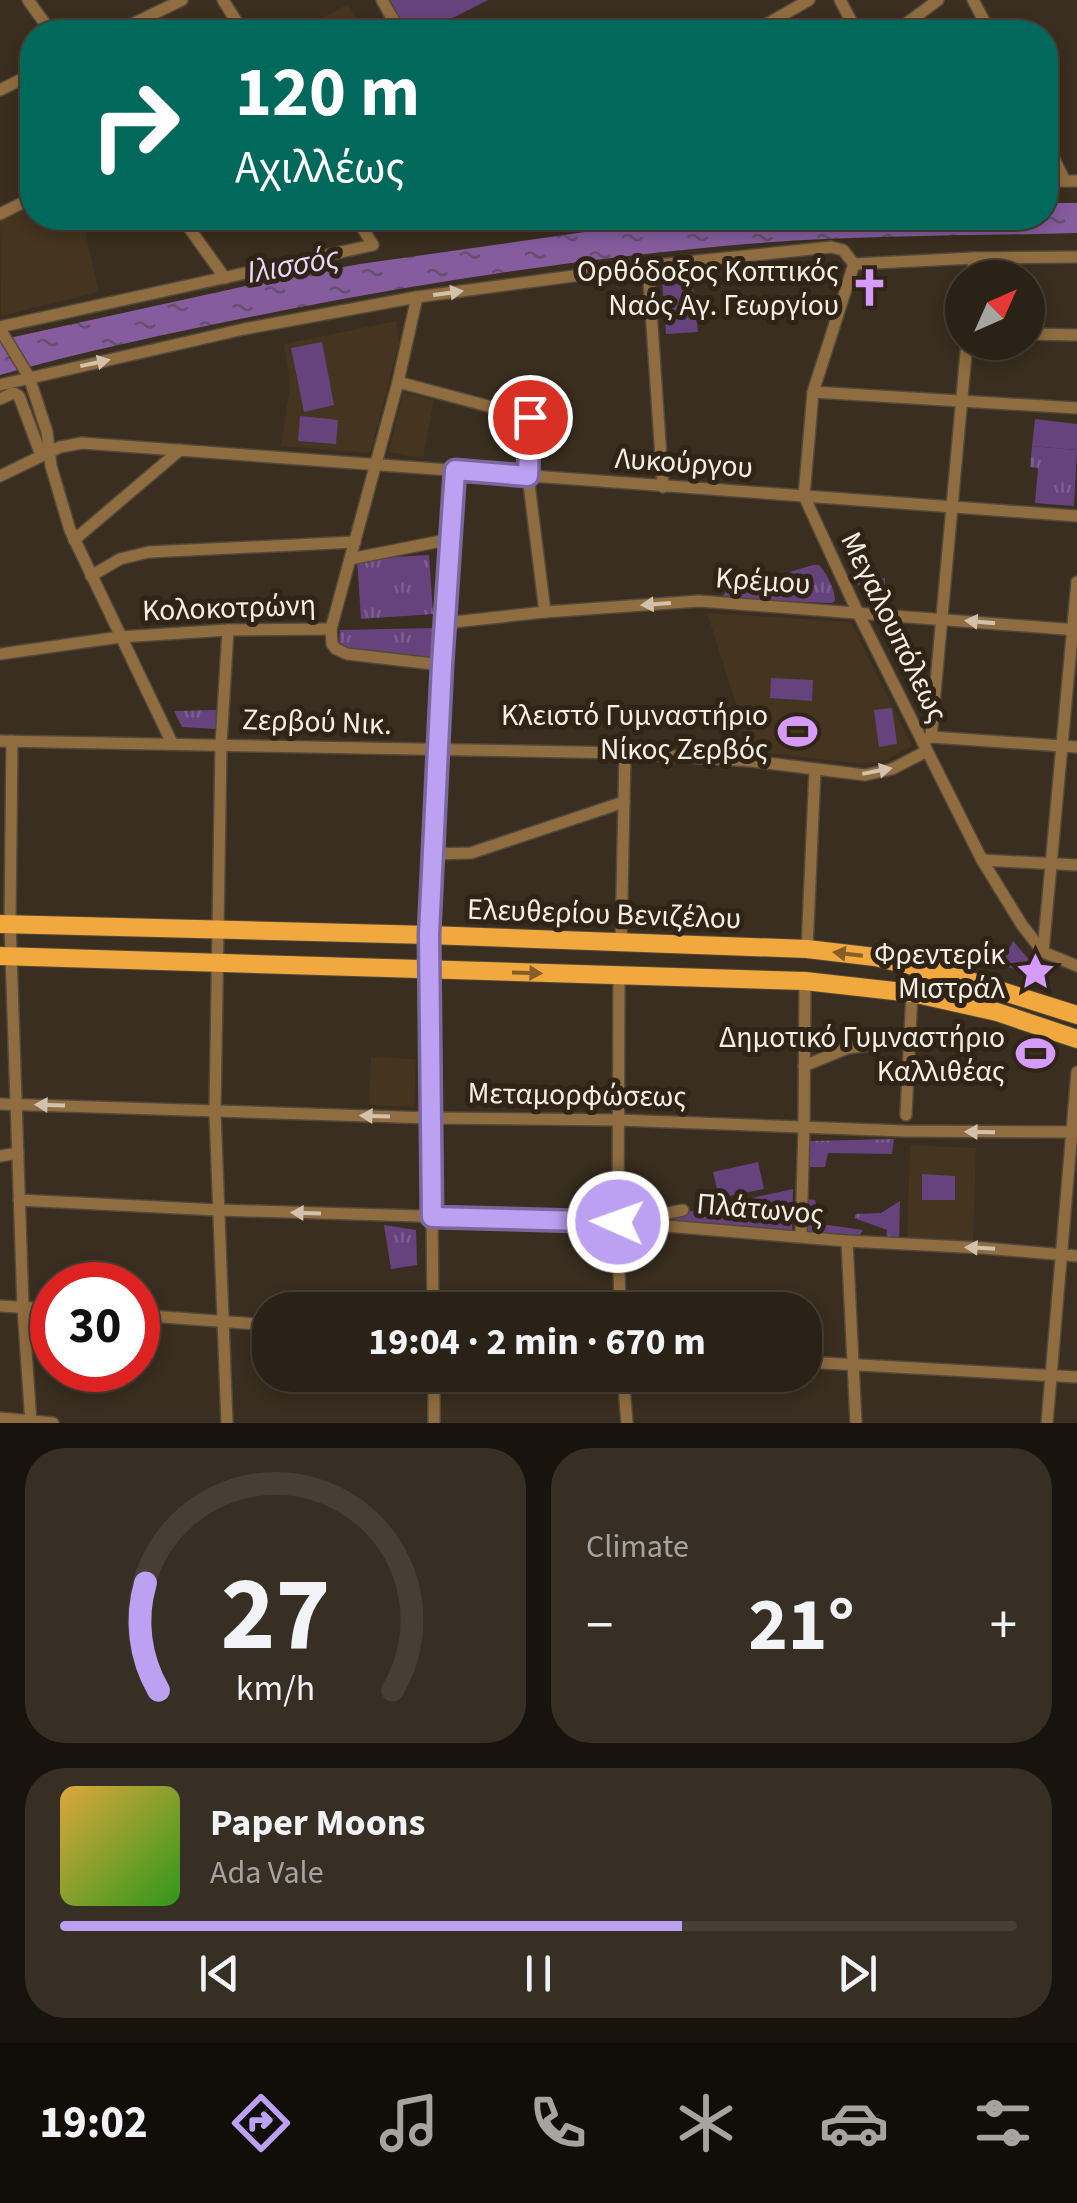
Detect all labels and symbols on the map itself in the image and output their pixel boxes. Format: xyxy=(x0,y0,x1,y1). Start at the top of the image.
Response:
water label: Ιλισσός xyxy=(243,234,343,296)
place label: Ορθόδοξος Κοπτικός Ναός Αγ. Γεωργίου xyxy=(577,250,839,327)
north arrow xyxy=(945,260,1045,360)
church icon: Ορθόδοξος Κοπτικός Ναός Αγ. Γεωργίου xyxy=(848,267,890,309)
one-way arrow xyxy=(433,285,464,301)
one-way arrow xyxy=(80,354,111,370)
pin xyxy=(488,375,573,460)
street label: Λυκούργου xyxy=(614,437,754,489)
street label: Μεγαλουπόλεως xyxy=(829,525,959,729)
street label: Κρέμου xyxy=(714,556,812,606)
street label: Κολοκοτρώνη xyxy=(141,583,317,633)
one-way arrow xyxy=(639,596,671,612)
one-way arrow xyxy=(963,614,995,630)
place label: Κλειστό Γυμναστήριο Νίκος Ζερβός xyxy=(501,694,768,771)
street label: Ζερβού Νικ. xyxy=(241,698,393,746)
sports icon: Κλειστό Γυμναστήριο Νίκος Ζερβός xyxy=(777,711,819,753)
one-way arrow xyxy=(862,763,893,779)
street label: Ελευθερίου Βενιζέλου xyxy=(466,888,742,940)
place label: Φρεντερίκ Μιστράλ xyxy=(874,933,1005,1010)
one-way arrow xyxy=(832,945,863,961)
place icon: Φρεντερίκ Μιστράλ xyxy=(1014,950,1056,992)
one-way arrow xyxy=(511,965,543,981)
place label: Δημοτικό Γυμναστήριο Καλλιθέας xyxy=(719,1016,1005,1093)
sports icon: Δημοτικό Γυμναστήριο Καλλιθέας xyxy=(1014,1033,1056,1075)
street label: Μεταμορφώσεως xyxy=(467,1072,687,1118)
one-way arrow xyxy=(34,1097,65,1113)
one-way arrow xyxy=(358,1108,390,1124)
one-way arrow xyxy=(963,1124,995,1140)
position arrow xyxy=(566,1170,670,1274)
street label: Πλάτωνος xyxy=(695,1182,825,1236)
one-way arrow xyxy=(290,1204,321,1220)
one-way arrow xyxy=(963,1240,995,1256)
speed limit sign: 30 xyxy=(30,1262,160,1392)

